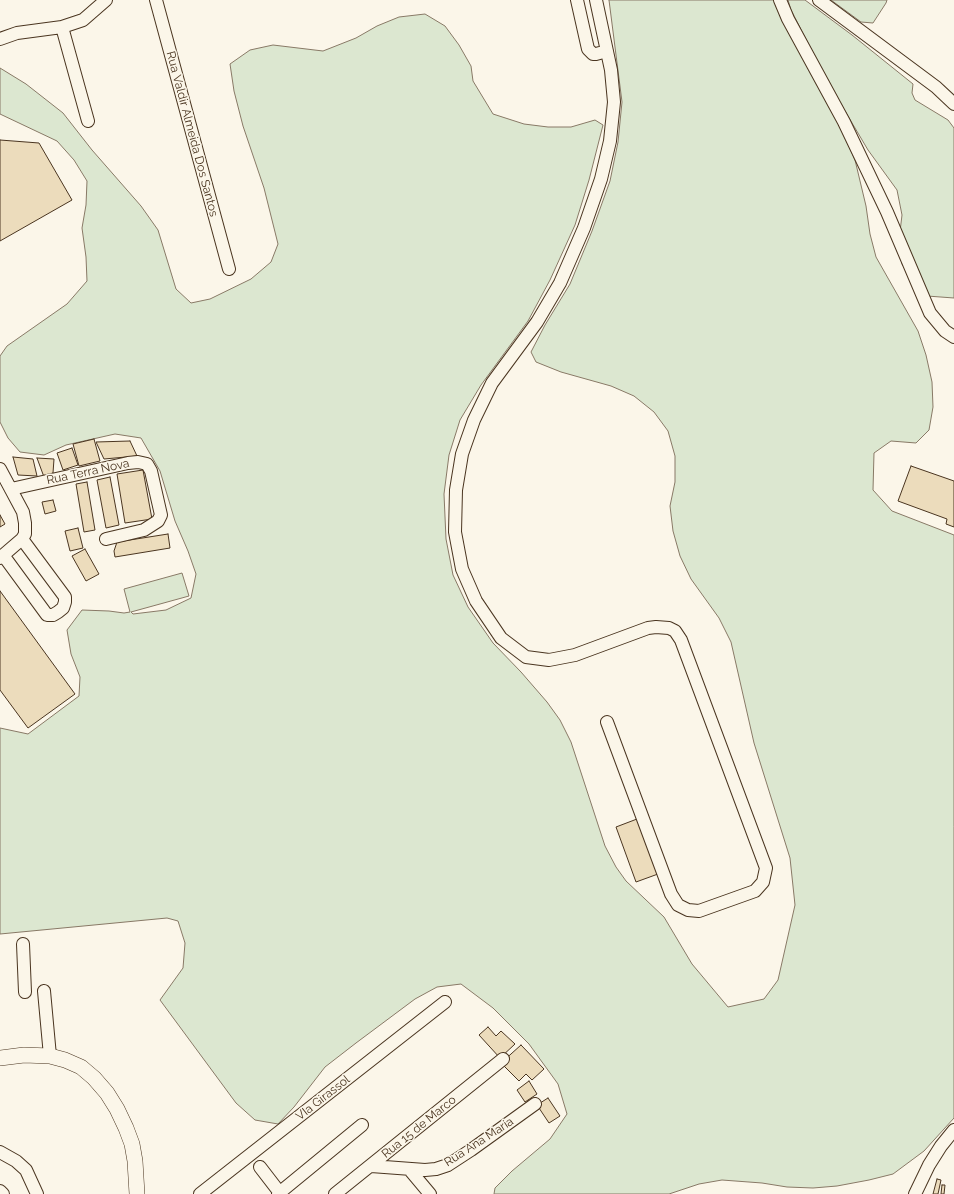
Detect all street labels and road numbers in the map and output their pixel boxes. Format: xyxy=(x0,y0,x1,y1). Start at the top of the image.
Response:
street label: Rua Valdir Almeida Dos Santos xyxy=(163,50,221,218)
street label: Rua Terra Nova xyxy=(45,456,131,488)
street label: VIa Girassol xyxy=(293,1072,353,1124)
street label: Rua 15 de Marco xyxy=(379,1093,459,1161)
street label: Rua Ana Maria xyxy=(442,1114,516,1170)

